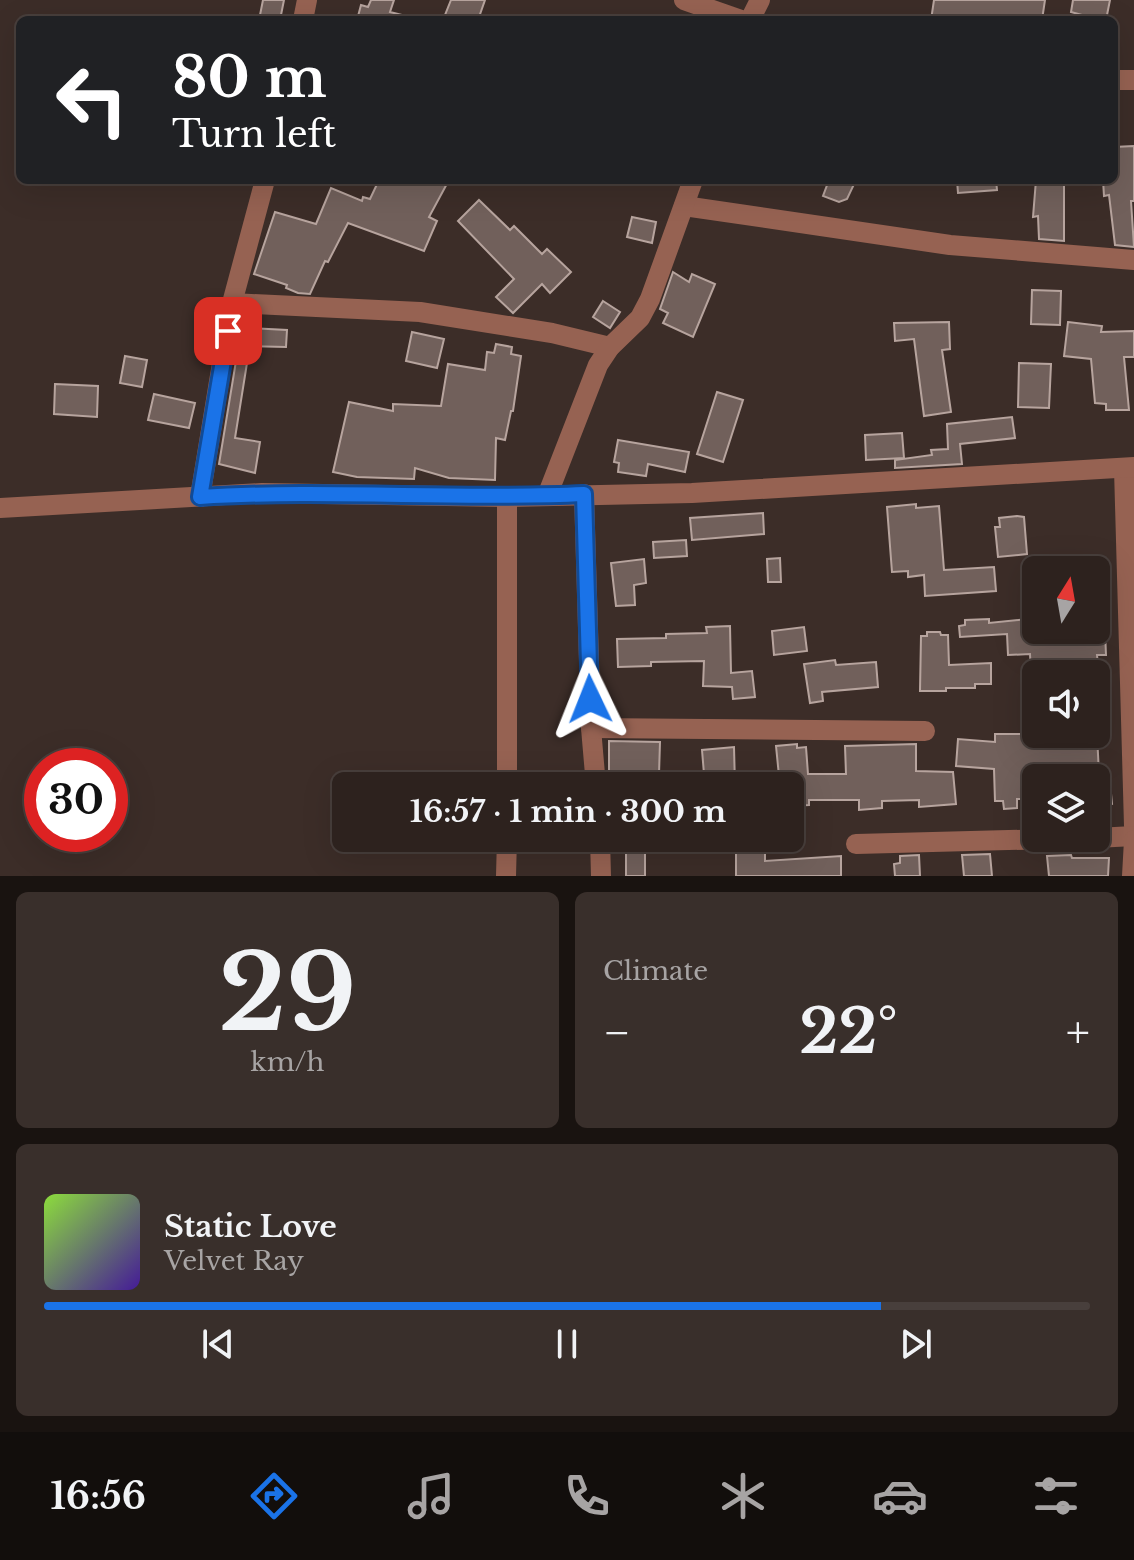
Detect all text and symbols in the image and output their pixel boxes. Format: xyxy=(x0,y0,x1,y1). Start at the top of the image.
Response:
text: 80 m xyxy=(172,43,327,112)
icon: left xyxy=(40,48,144,152)
text: Turn left xyxy=(172,112,336,157)
pin xyxy=(194,297,262,365)
icon: arrive xyxy=(206,309,250,353)
north arrow xyxy=(1022,556,1110,644)
map controls xyxy=(1022,556,1110,852)
position arrow xyxy=(548,657,632,741)
button: sound xyxy=(1022,660,1110,748)
speed limit sign: 30 xyxy=(24,748,128,852)
button: layers xyxy=(1022,764,1110,852)
text: 16:57 · 1 min · 300 m xyxy=(410,793,726,830)
text: 29 xyxy=(219,929,356,1058)
text: Climate xyxy=(603,955,708,987)
text: 22° xyxy=(799,995,897,1069)
text: − xyxy=(603,1005,631,1060)
text: + xyxy=(1066,1005,1090,1060)
text: km/h xyxy=(251,1046,324,1078)
text: Static Love xyxy=(164,1208,337,1245)
text: Velvet Ray xyxy=(164,1245,304,1277)
icon: previous xyxy=(196,1322,240,1366)
icon: pause xyxy=(545,1322,589,1366)
icon: next xyxy=(894,1322,938,1366)
icon: directions xyxy=(246,1468,302,1524)
icon: music xyxy=(403,1468,459,1524)
icon: phone xyxy=(559,1468,615,1524)
icon: climate xyxy=(715,1468,771,1524)
icon: car xyxy=(872,1468,928,1524)
icon: filters xyxy=(1028,1468,1084,1524)
text: 16:56 xyxy=(50,1474,146,1519)

